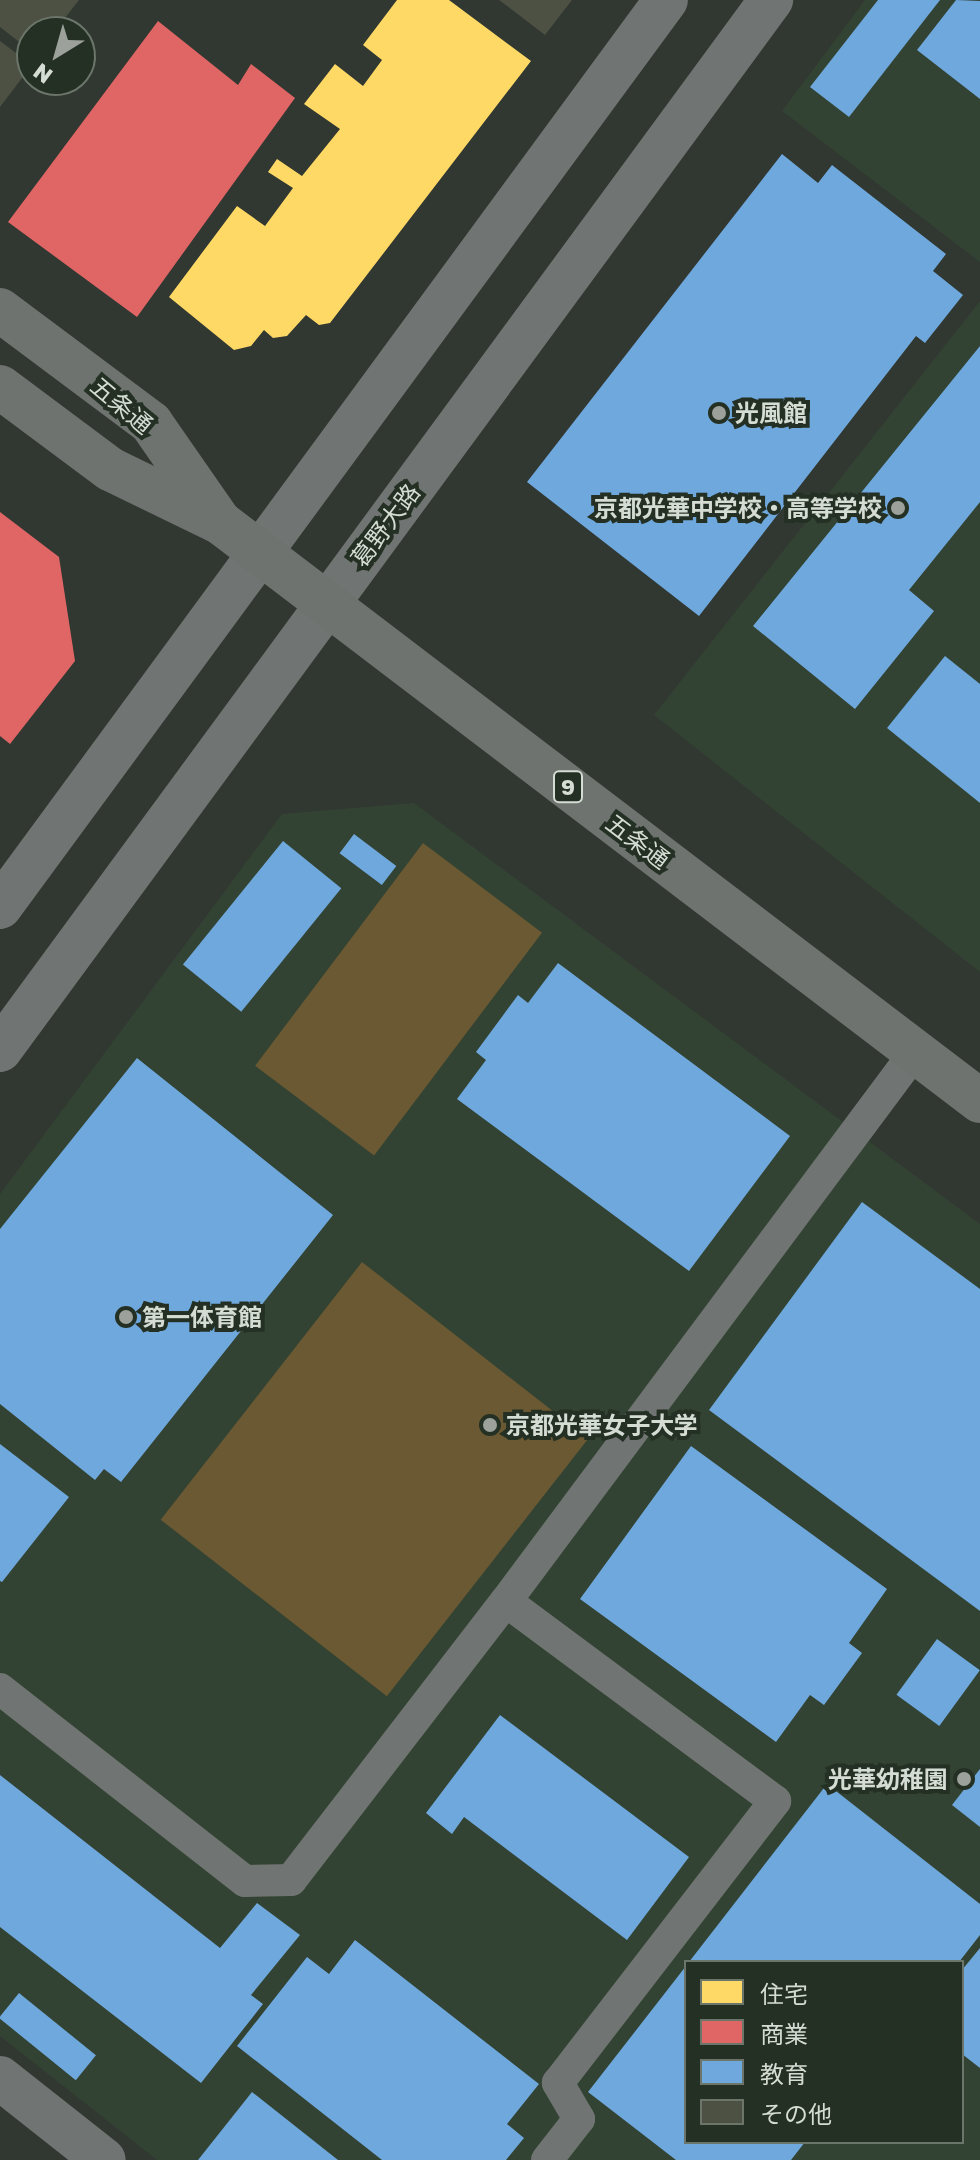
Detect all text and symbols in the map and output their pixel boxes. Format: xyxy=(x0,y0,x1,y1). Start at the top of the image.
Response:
north arrow xyxy=(16,16,96,96)
text: N xyxy=(28,58,57,90)
street label: 五条通 xyxy=(85,371,159,439)
place label: 光風館 xyxy=(735,399,807,427)
marker: 光風館 xyxy=(710,404,728,422)
street label: 葛野大路 xyxy=(345,478,425,572)
place label: 京都光華中学校・高等学校 xyxy=(594,494,882,522)
marker: 京都光華中学校・高等学校 xyxy=(889,499,907,517)
road number: 9 xyxy=(552,769,584,805)
street label: 五条通 xyxy=(601,808,675,874)
place label: 第一体育館 xyxy=(142,1303,262,1331)
marker: 第一体育館 xyxy=(117,1308,135,1326)
place label: 京都光華女子大学 xyxy=(506,1411,698,1439)
marker: 京都光華女子大学 xyxy=(481,1416,499,1434)
place label: 光華幼稚園 xyxy=(828,1765,948,1793)
marker: 光華幼稚園 xyxy=(955,1770,973,1788)
legend xyxy=(684,1960,964,2144)
text: 住宅 xyxy=(760,1979,808,2008)
text: 商業 xyxy=(760,2019,808,2048)
text: 教育 xyxy=(760,2059,808,2088)
text: その他 xyxy=(760,2099,832,2128)

